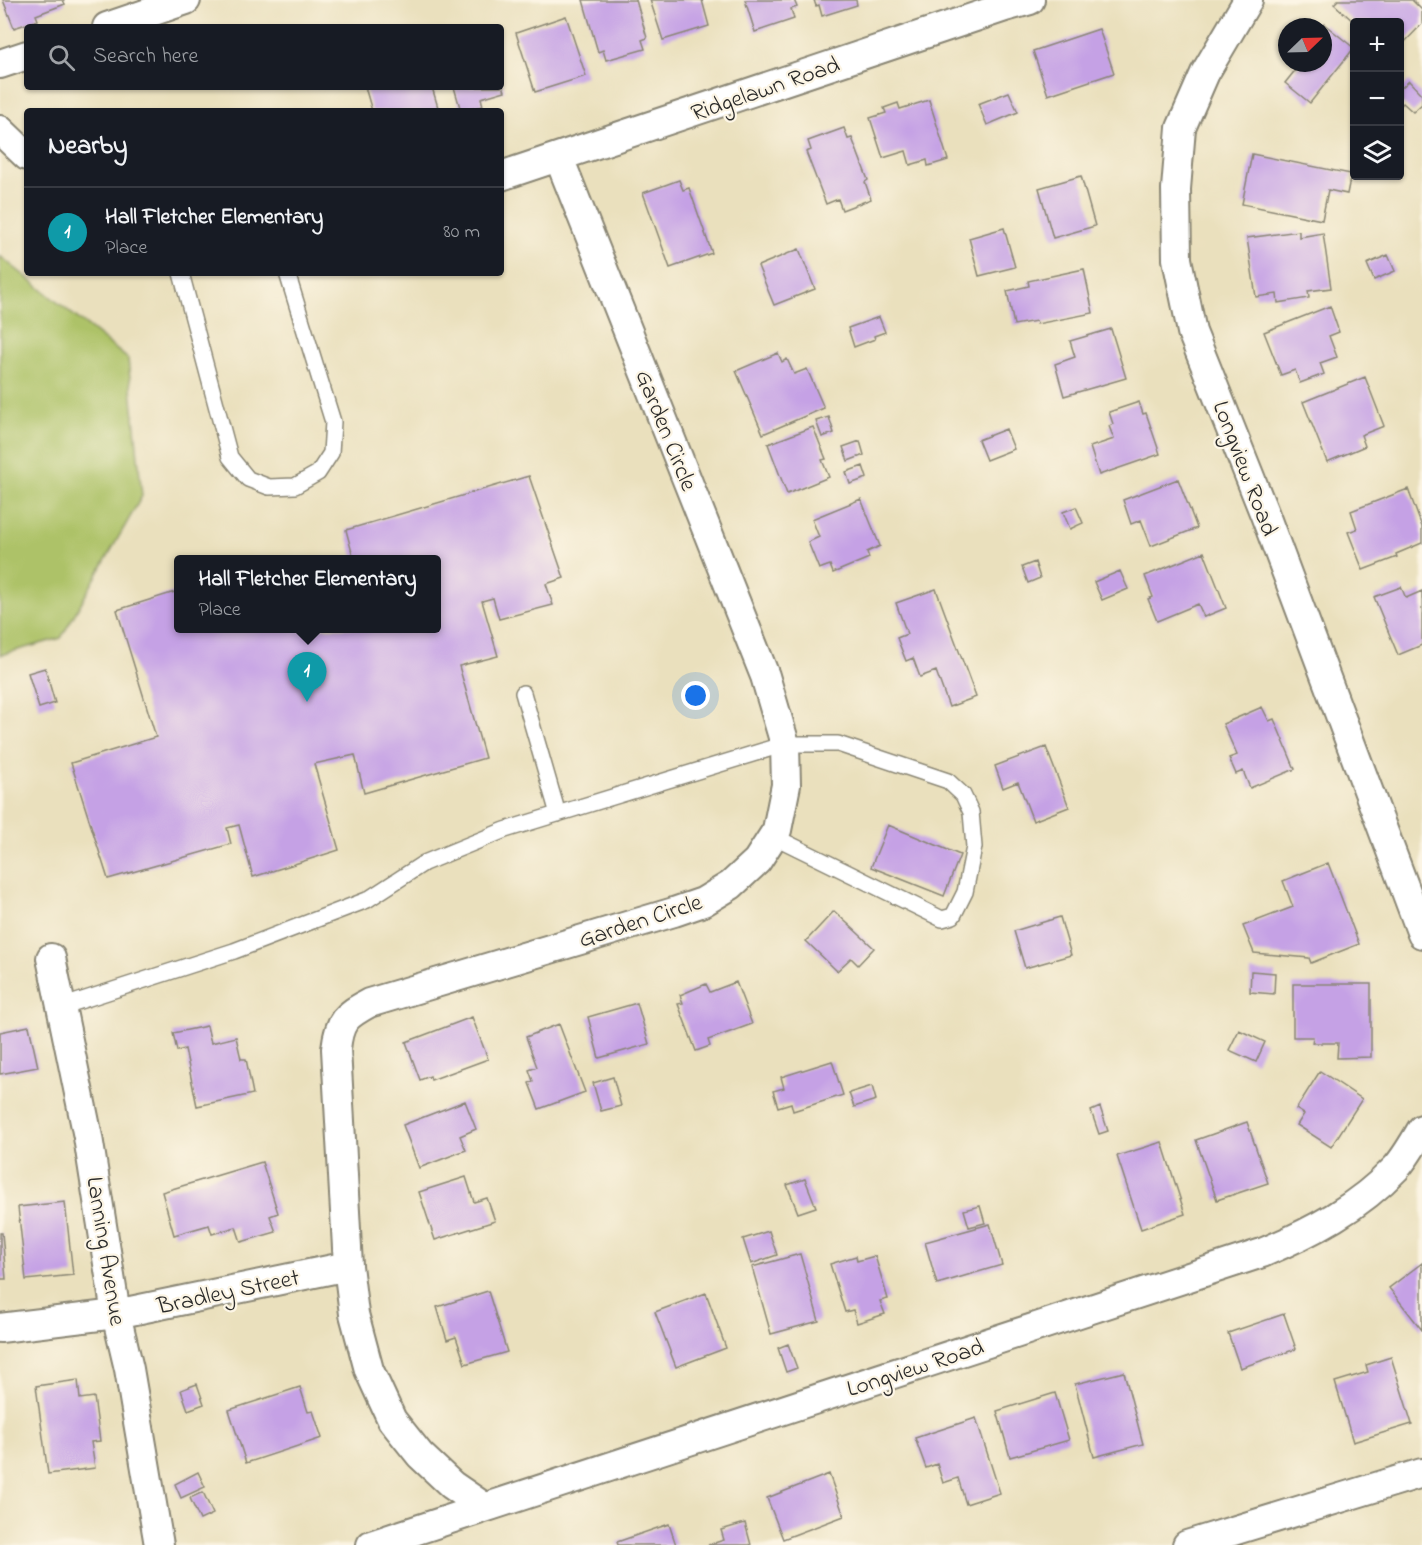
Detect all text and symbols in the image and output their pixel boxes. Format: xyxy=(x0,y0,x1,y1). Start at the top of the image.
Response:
north arrow xyxy=(1278,18,1332,72)
map controls xyxy=(1350,18,1404,180)
button: + xyxy=(1350,18,1404,72)
search box xyxy=(24,24,504,90)
icon: search xyxy=(45,41,78,74)
text: Search here xyxy=(93,41,198,73)
street label: Ridgelawn Road xyxy=(687,48,845,132)
button: − xyxy=(1350,72,1404,126)
button: layers xyxy=(1350,126,1404,180)
text: Nearby xyxy=(48,128,127,166)
text: Hall Fletcher Elementary xyxy=(105,202,323,234)
text: 1 xyxy=(64,218,71,247)
text: 80 m xyxy=(443,218,480,247)
text: Place xyxy=(105,234,147,263)
street label: Garden Circle xyxy=(624,365,705,497)
street label: Longview Road xyxy=(1202,396,1286,542)
popup xyxy=(174,555,441,633)
text: Hall Fletcher Elementary xyxy=(198,564,417,596)
text: Place xyxy=(198,596,241,625)
pin: 1 xyxy=(288,652,326,702)
your location xyxy=(681,681,710,710)
street label: Garden Circle xyxy=(575,886,707,959)
street label: Lanning Avenue xyxy=(75,1174,134,1329)
street label: Bradley Street xyxy=(153,1261,303,1327)
street label: Longview Road xyxy=(843,1331,989,1408)

